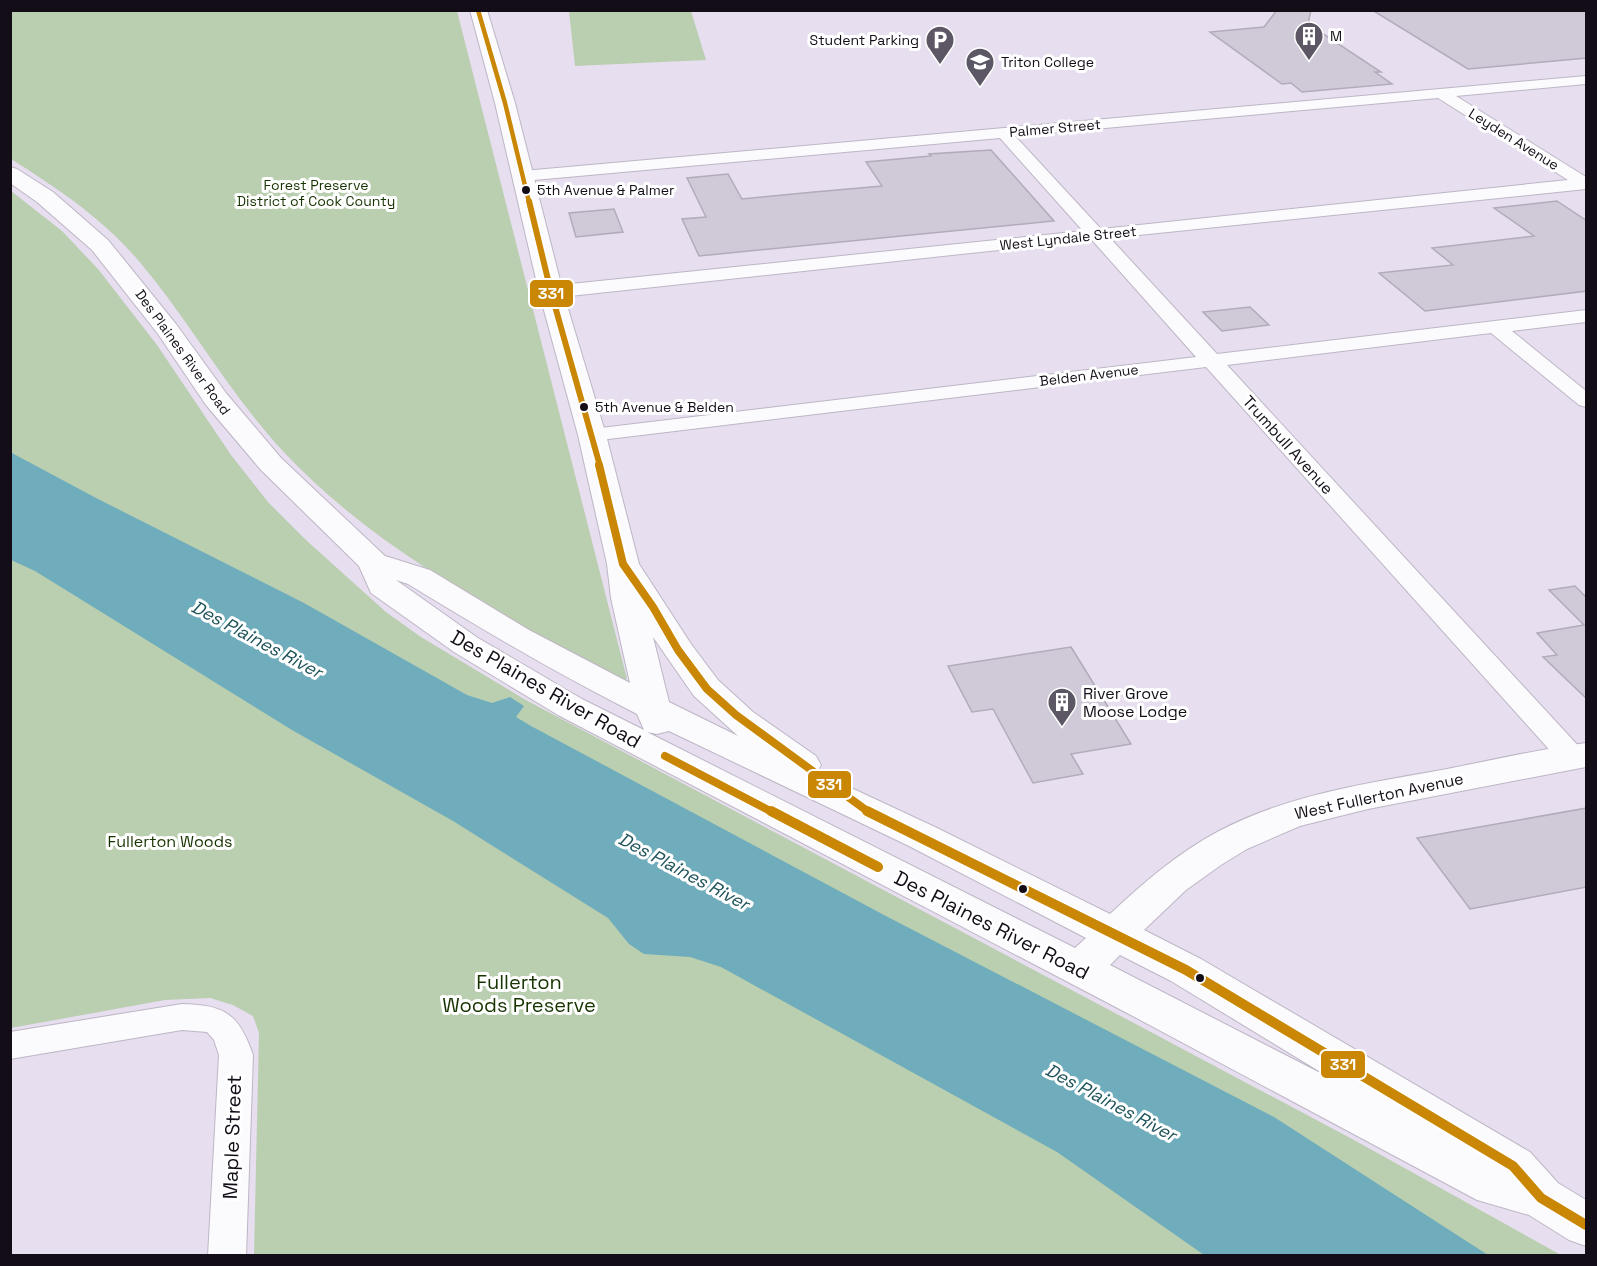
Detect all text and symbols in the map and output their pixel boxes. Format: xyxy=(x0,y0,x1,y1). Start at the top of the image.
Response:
building icon: M xyxy=(1293,20,1325,62)
parking icon: Student Parking xyxy=(924,24,956,66)
place label: M xyxy=(1330,27,1342,45)
place label: Student Parking xyxy=(810,31,919,49)
school or university icon: Triton College xyxy=(964,46,996,88)
place label: Triton College xyxy=(1001,53,1094,71)
street label: Leyden Avenue xyxy=(1465,104,1563,174)
street label: Palmer Street xyxy=(1009,115,1101,141)
park label: Forest Preserve District of Cook County xyxy=(237,176,395,210)
place label: 5th Avenue & Palmer xyxy=(537,181,674,199)
marker: 5th Avenue & Palmer xyxy=(520,184,532,196)
street label: West Lyndale Street xyxy=(999,222,1137,254)
line badge: 331 xyxy=(529,279,574,308)
text: 331 xyxy=(538,283,564,304)
street label: Des Plaines River Road xyxy=(131,286,235,418)
street label: Belden Avenue xyxy=(1038,360,1140,390)
street label: Trumbull Avenue xyxy=(1238,391,1338,499)
place label: 5th Avenue & Belden xyxy=(595,398,734,416)
marker: 5th Avenue & Belden xyxy=(578,401,590,413)
water label: Des Plaines River xyxy=(188,595,328,684)
street label: Des Plaines River Road xyxy=(446,624,646,754)
place label: River Grove Moose Lodge xyxy=(1083,683,1187,722)
building icon: River Grove Moose Lodge xyxy=(1046,686,1078,728)
street label: West Fullerton Avenue xyxy=(1293,768,1465,824)
line badge: 331 xyxy=(807,770,852,799)
text: 331 xyxy=(816,774,842,795)
water label: Des Plaines River xyxy=(615,827,755,916)
park label: Fullerton Woods xyxy=(108,831,232,852)
street label: Des Plaines River Road xyxy=(890,865,1094,985)
unlabelled marker xyxy=(1017,883,1029,895)
park label: Fullerton Woods Preserve xyxy=(442,969,596,1018)
unlabelled marker xyxy=(1194,972,1206,984)
line badge: 331 xyxy=(1320,1050,1366,1079)
text: 331 xyxy=(1330,1054,1356,1075)
water label: Des Plaines River xyxy=(1042,1058,1182,1147)
street label: Maple Street xyxy=(217,1074,247,1200)

